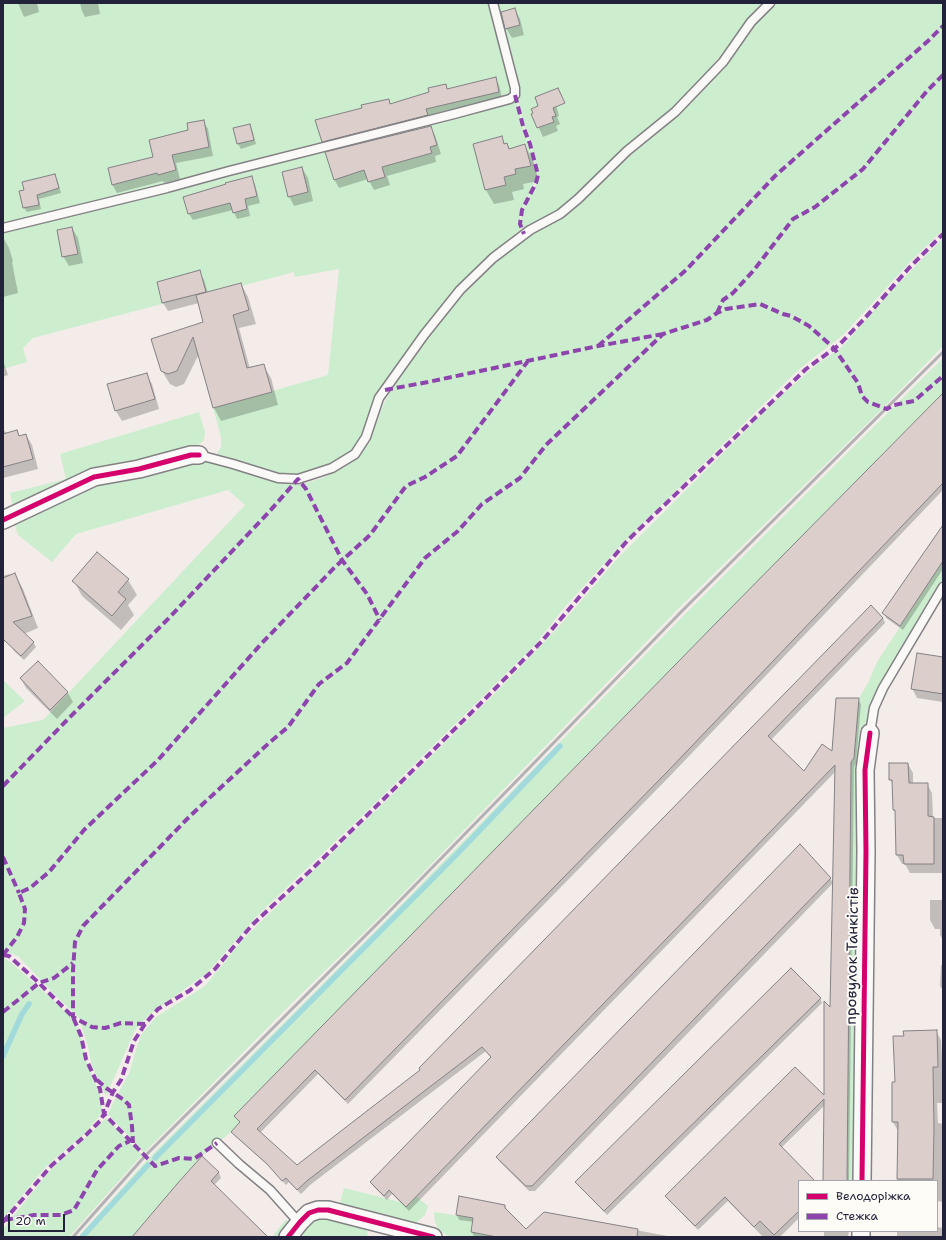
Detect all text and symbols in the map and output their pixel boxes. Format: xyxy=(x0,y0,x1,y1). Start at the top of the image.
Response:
street label: провулок Танкістів xyxy=(843,887,863,1025)
legend xyxy=(798,1180,938,1232)
text: Велодоріжка xyxy=(836,1188,910,1204)
scale bar xyxy=(10,1206,67,1232)
text: Стежка xyxy=(836,1208,878,1224)
text: 20 m xyxy=(15,1213,46,1229)

